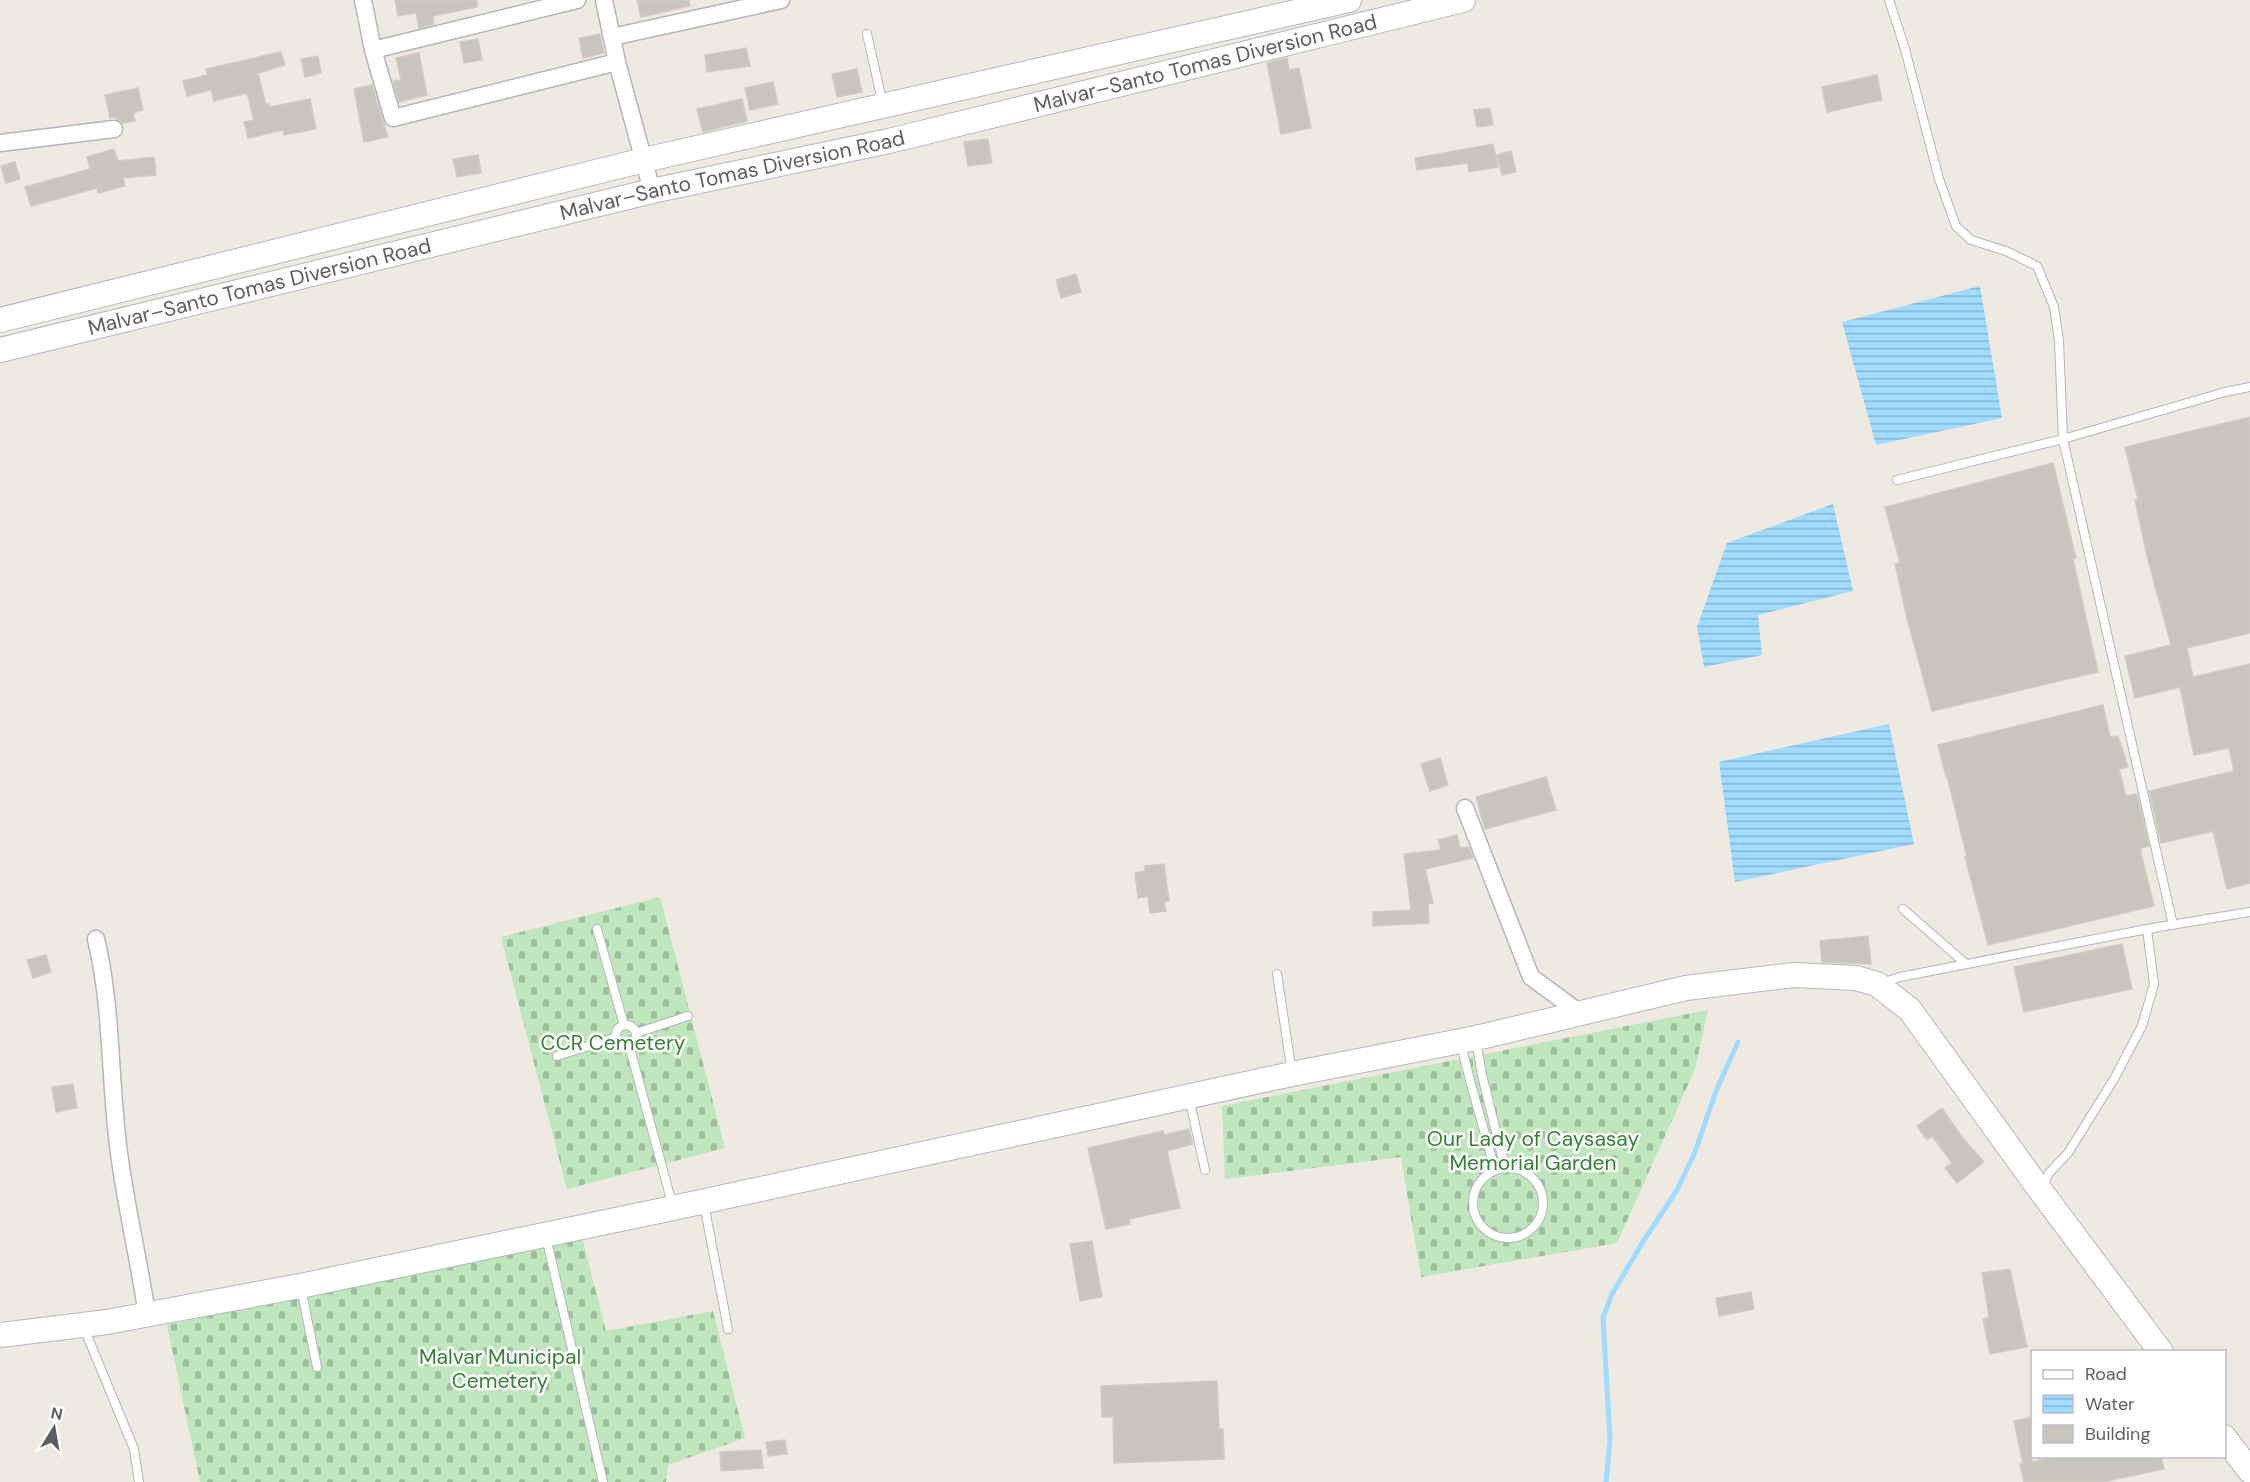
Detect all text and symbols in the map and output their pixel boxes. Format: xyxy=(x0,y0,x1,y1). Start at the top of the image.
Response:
street label: Malvar–Santo Tomas Diversion Road xyxy=(1031,8,1380,119)
street label: Malvar–Santo Tomas Diversion Road xyxy=(557,124,908,227)
street label: Malvar–Santo Tomas Diversion Road xyxy=(85,231,434,342)
park label: CCR Cemetery xyxy=(541,1029,686,1057)
park label: Our Lady of Caysasay Memorial Garden xyxy=(1427,1125,1639,1177)
park label: Malvar Municipal Cemetery xyxy=(419,1343,581,1395)
legend xyxy=(2031,1350,2226,1458)
text: Road xyxy=(2085,1362,2127,1386)
text: Water xyxy=(2085,1392,2135,1416)
north arrow xyxy=(24,1398,84,1458)
text: N xyxy=(49,1402,64,1425)
text: Building xyxy=(2085,1422,2150,1446)

